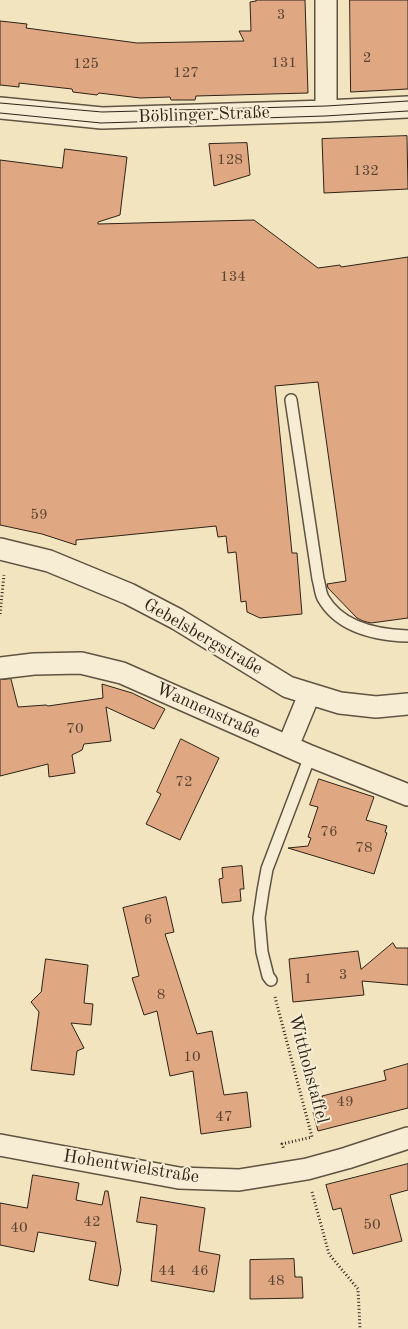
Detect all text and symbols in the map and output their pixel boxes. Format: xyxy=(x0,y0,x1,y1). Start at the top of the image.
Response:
house number: 3 xyxy=(277,6,285,24)
house number: 2 xyxy=(363,49,371,67)
house number: 131 xyxy=(271,54,297,72)
house number: 125 xyxy=(73,55,99,73)
house number: 127 xyxy=(173,64,199,82)
street label: Böblinger Straße xyxy=(138,102,270,128)
house number: 128 xyxy=(217,151,243,169)
house number: 132 xyxy=(353,162,379,180)
house number: 134 xyxy=(220,268,246,286)
house number: 59 xyxy=(30,506,48,524)
street label: Gebelsbergstraße xyxy=(140,594,266,680)
street label: Wannenstraße xyxy=(152,678,264,744)
house number: 70 xyxy=(66,720,84,738)
house number: 72 xyxy=(175,773,193,791)
house number: 76 xyxy=(320,823,338,841)
house number: 78 xyxy=(355,839,373,857)
house number: 6 xyxy=(144,911,152,929)
house number: 3 xyxy=(339,966,347,984)
house number: 1 xyxy=(304,970,312,988)
house number: 8 xyxy=(157,986,165,1004)
street label: Witthohstaffel xyxy=(283,1012,333,1126)
house number: 10 xyxy=(183,1048,201,1066)
house number: 49 xyxy=(336,1093,354,1111)
house number: 47 xyxy=(215,1108,233,1126)
street label: Hohentwielstraße xyxy=(62,1146,200,1188)
house number: 42 xyxy=(83,1213,101,1231)
house number: 50 xyxy=(363,1216,381,1234)
house number: 40 xyxy=(10,1219,28,1237)
house number: 44 xyxy=(158,1262,176,1280)
house number: 46 xyxy=(191,1262,209,1280)
house number: 48 xyxy=(267,1272,285,1290)

